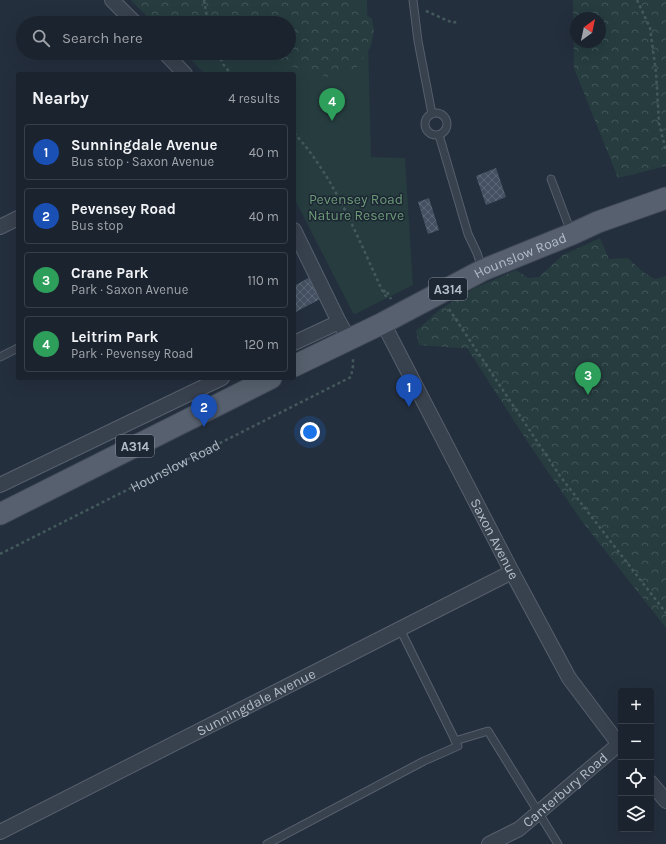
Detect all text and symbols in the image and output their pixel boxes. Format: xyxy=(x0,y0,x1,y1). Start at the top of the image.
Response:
north arrow xyxy=(570,12,606,48)
search box xyxy=(16,16,296,60)
icon: search xyxy=(30,27,52,49)
text: Search here xyxy=(62,29,143,47)
text: Nearby xyxy=(32,88,89,108)
pin: 4 xyxy=(319,88,345,121)
text: 4 results xyxy=(228,91,280,106)
text: Sunningdale Avenue xyxy=(71,136,217,154)
text: 1 xyxy=(44,145,48,160)
text: 40 m xyxy=(249,145,279,160)
text: Bus stop · Saxon Avenue xyxy=(71,154,214,169)
park label: Pevensey Road Nature Reserve xyxy=(308,191,404,224)
text: Pevensey Road xyxy=(71,200,176,218)
text: 2 xyxy=(42,209,50,224)
text: 40 m xyxy=(249,209,279,224)
text: Bus stop xyxy=(71,218,123,233)
street label: Hounslow Road xyxy=(471,229,569,282)
text: Crane Park xyxy=(71,264,149,282)
text: 3 xyxy=(42,273,50,288)
text: 110 m xyxy=(247,273,279,288)
road number: A314 xyxy=(429,278,467,300)
text: Park · Saxon Avenue xyxy=(71,282,188,297)
text: Leitrim Park xyxy=(71,328,158,346)
text: 4 xyxy=(42,337,50,352)
text: 120 m xyxy=(244,337,279,352)
text: Park · Pevensey Road xyxy=(71,346,193,361)
pin: 3 xyxy=(575,362,601,395)
pin: 1 xyxy=(396,374,422,407)
pin: 2 xyxy=(191,394,217,427)
your location xyxy=(300,422,320,442)
road number: A314 xyxy=(116,435,154,457)
street label: Hounslow Road xyxy=(127,436,223,496)
street label: Saxon Avenue xyxy=(467,495,523,582)
street label: Sunningdale Avenue xyxy=(194,665,318,739)
map controls xyxy=(618,688,654,832)
button: + xyxy=(618,688,654,724)
button: − xyxy=(618,724,654,760)
street label: Canterbury Road xyxy=(519,749,611,831)
button: locate xyxy=(618,760,654,796)
button: layers xyxy=(618,796,654,832)

